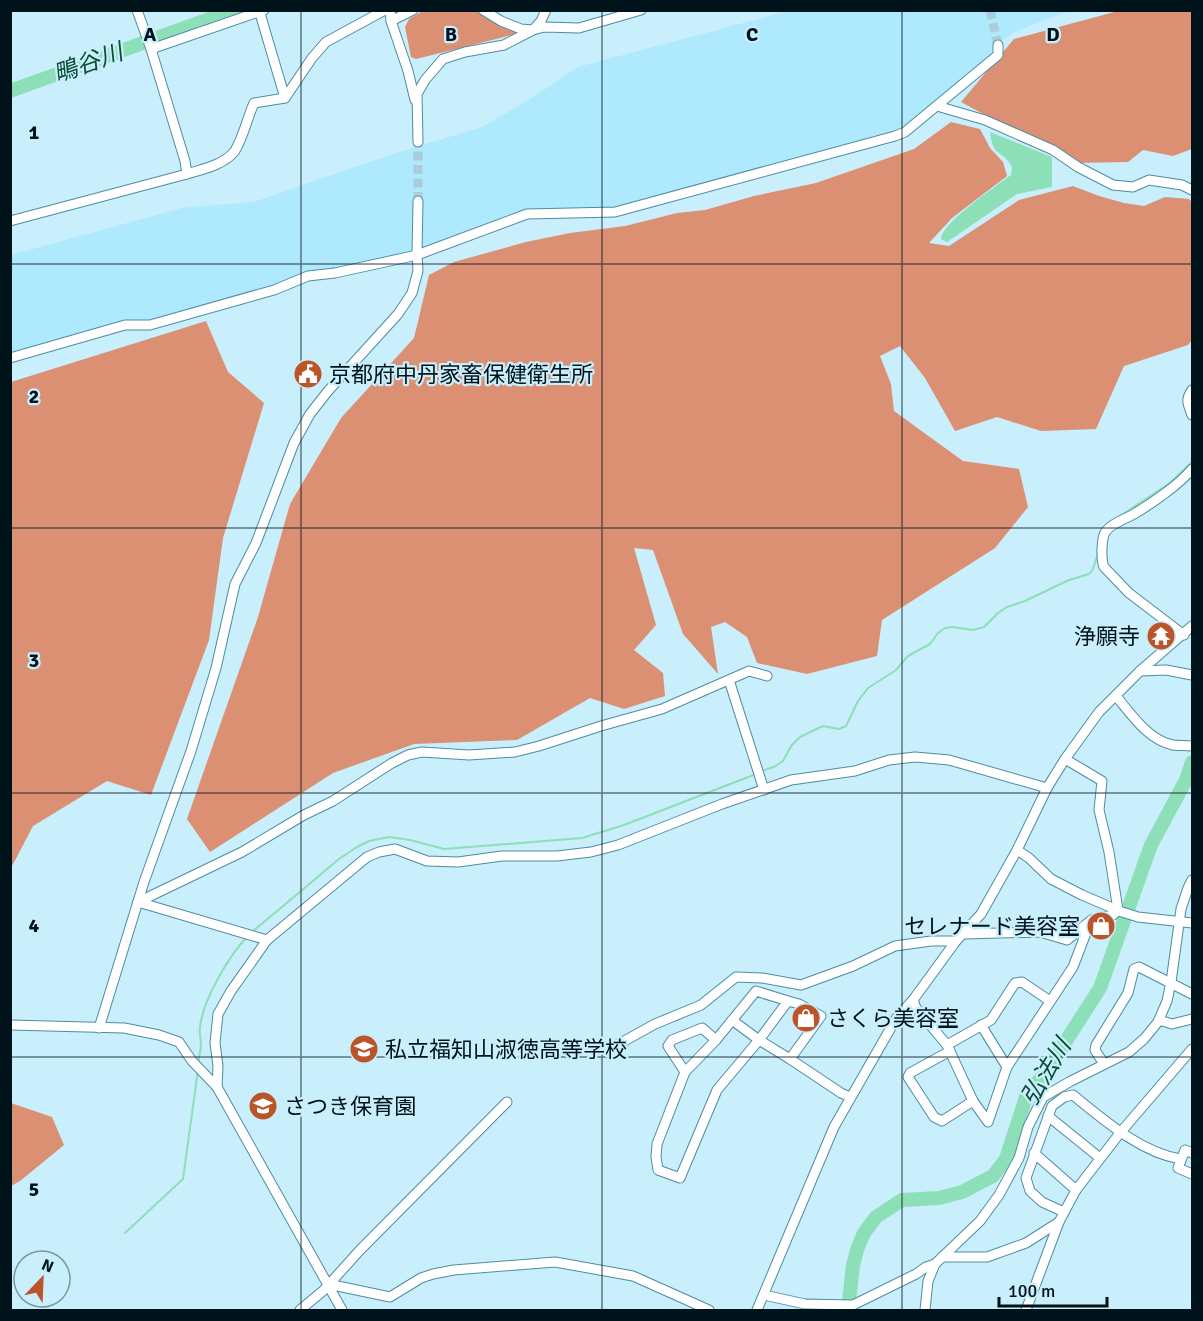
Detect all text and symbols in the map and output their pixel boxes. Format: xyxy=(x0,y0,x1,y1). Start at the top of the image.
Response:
text: A xyxy=(144,22,157,47)
text: B xyxy=(445,22,457,47)
text: C xyxy=(746,22,758,47)
text: D xyxy=(1046,22,1060,47)
water label: 鴫谷川 xyxy=(49,36,130,89)
text: 1 xyxy=(29,120,40,145)
public building icon: 京都府中丹家畜保健衛生所 xyxy=(292,358,324,390)
place label: 京都府中丹家畜保健衛生所 xyxy=(329,361,593,388)
text: 2 xyxy=(29,384,39,409)
temple icon: 浄願寺 xyxy=(1145,620,1177,652)
place label: 浄願寺 xyxy=(1074,623,1140,650)
text: 3 xyxy=(29,648,39,673)
shop icon: セレナード美容室 xyxy=(1085,910,1117,942)
text: 4 xyxy=(29,913,40,938)
place label: セレナード美容室 xyxy=(904,913,1080,940)
shop icon: さくら美容室 xyxy=(790,1002,822,1034)
place label: さくら美容室 xyxy=(827,1005,959,1032)
water label: 弘法川 xyxy=(1015,1031,1079,1111)
school or university icon: 私立福知山淑徳高等学校 xyxy=(348,1033,380,1065)
place label: 私立福知山淑徳高等学校 xyxy=(385,1036,627,1063)
school or university icon: さつき保育園 xyxy=(247,1090,279,1122)
place label: さつき保育園 xyxy=(284,1093,416,1120)
text: 5 xyxy=(29,1177,39,1202)
north arrow xyxy=(12,1249,72,1309)
text: N xyxy=(38,1255,57,1277)
scale bar xyxy=(999,1270,1107,1308)
text: 100 m xyxy=(1008,1280,1055,1302)

